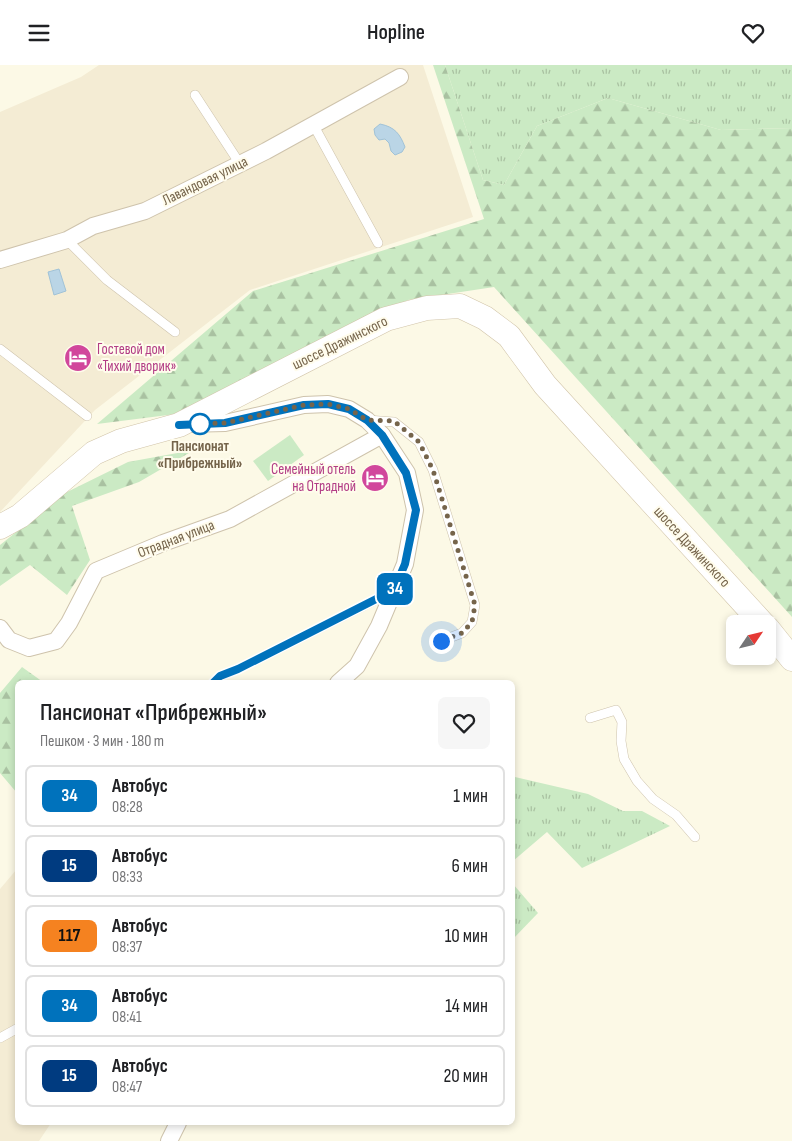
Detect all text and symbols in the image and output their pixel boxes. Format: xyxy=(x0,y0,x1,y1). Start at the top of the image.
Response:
icon: menu xyxy=(25,19,53,47)
text: Hopline xyxy=(367,19,425,46)
icon: heart xyxy=(739,19,767,47)
street label: Лавандовая улица xyxy=(159,152,251,210)
street label: шоссе Дражинского xyxy=(289,312,391,374)
place label: Гостевой дом «Тихий дворик» xyxy=(97,340,176,376)
hotel icon: Гостевой дом «Тихий дворик» xyxy=(63,343,93,373)
marker: Пансионат «Прибрежный» xyxy=(189,413,211,435)
place label: Пансионат «Прибрежный» xyxy=(158,437,243,473)
place label: Семейный отель на Отрадной xyxy=(271,460,356,496)
hotel icon: Семейный отель на Отрадной xyxy=(360,463,390,493)
street label: шоссе Дражинского xyxy=(650,503,734,591)
street label: Отрадная улица xyxy=(135,516,217,562)
line badge: 34 xyxy=(372,573,418,605)
text: 34 xyxy=(387,578,403,599)
north arrow xyxy=(726,615,776,665)
map controls xyxy=(726,615,776,665)
your location xyxy=(429,629,454,654)
button: heart xyxy=(438,697,490,749)
text: Пансионат «Прибрежный» xyxy=(40,698,267,727)
text: Пешком · 3 мин · 180 m xyxy=(40,732,164,751)
text: Автобус xyxy=(112,775,168,798)
text: 34 xyxy=(61,785,78,806)
text: 1 мин xyxy=(453,785,488,808)
text: 08:28 xyxy=(112,798,143,817)
text: Автобус xyxy=(112,845,168,868)
text: 15 xyxy=(62,855,77,876)
text: 6 мин xyxy=(452,855,488,878)
text: 08:33 xyxy=(112,868,143,887)
text: Автобус xyxy=(112,915,168,938)
text: 117 xyxy=(59,925,80,946)
text: 10 мин xyxy=(445,925,488,948)
text: 08:37 xyxy=(112,938,142,957)
text: Автобус xyxy=(112,985,168,1008)
text: 34 xyxy=(61,995,78,1016)
text: 14 мин xyxy=(445,995,488,1018)
text: 08:41 xyxy=(112,1008,142,1027)
text: Автобус xyxy=(112,1055,168,1078)
text: 15 xyxy=(62,1065,77,1086)
text: 20 мин xyxy=(444,1065,488,1088)
text: 08:47 xyxy=(112,1078,142,1097)

